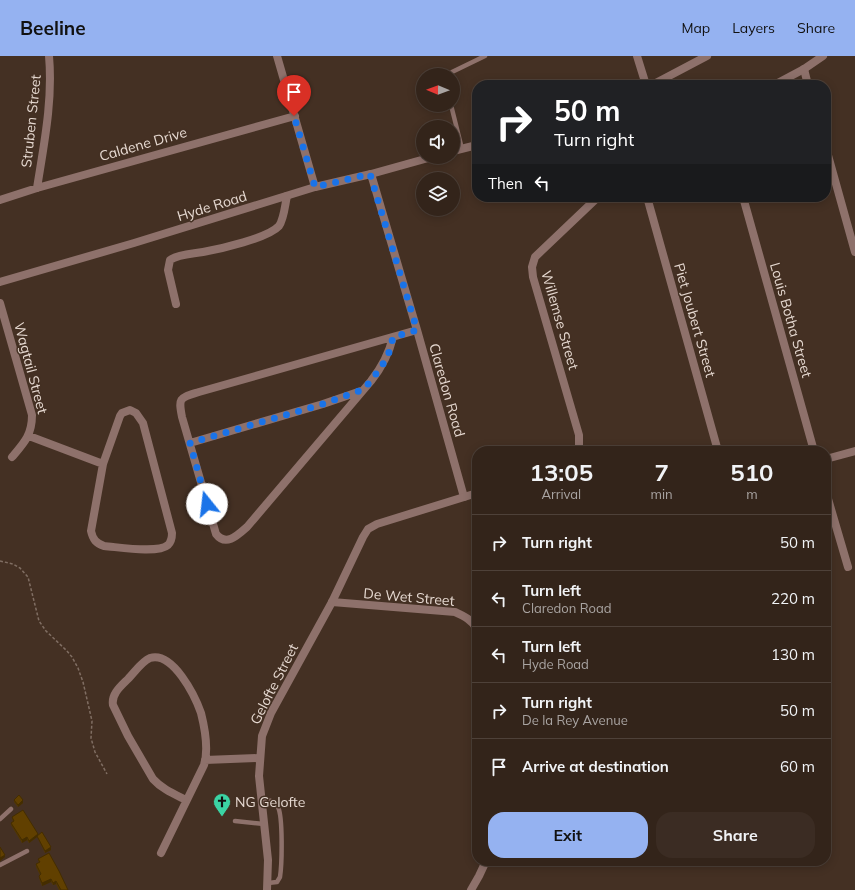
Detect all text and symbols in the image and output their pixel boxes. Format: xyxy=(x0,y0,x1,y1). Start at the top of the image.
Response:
text: Beeline xyxy=(20,16,86,40)
text: Map xyxy=(681,19,710,37)
text: Layers xyxy=(732,19,775,37)
text: Share xyxy=(797,19,835,37)
north arrow xyxy=(416,68,460,112)
map controls xyxy=(416,68,460,216)
street label: Struben Street xyxy=(17,74,45,168)
pin xyxy=(277,75,311,116)
icon: arrive xyxy=(283,81,305,103)
text: 50 m xyxy=(554,93,620,128)
icon: right xyxy=(488,96,540,148)
button: sound xyxy=(416,120,460,164)
street label: Caldene Drive xyxy=(97,123,189,165)
text: Turn right xyxy=(554,128,634,151)
button: layers xyxy=(416,172,460,216)
icon: left xyxy=(531,172,553,194)
text: Then xyxy=(488,174,523,193)
street label: Hyde Road xyxy=(175,187,249,225)
street label: Louis Botha Street xyxy=(766,260,816,380)
street label: Piet Joubert Street xyxy=(670,261,720,379)
street label: Willemse Street xyxy=(537,268,583,372)
street label: Wagtail Street xyxy=(10,320,52,416)
street label: Claredon Road xyxy=(425,341,469,439)
text: 13:05 xyxy=(530,457,593,487)
text: 7 xyxy=(654,457,669,487)
text: 510 xyxy=(730,457,773,487)
position arrow xyxy=(186,483,228,525)
text: Arrival xyxy=(541,486,581,502)
text: min xyxy=(651,486,673,502)
text: m xyxy=(746,486,758,502)
icon: right xyxy=(488,532,510,554)
text: Turn right xyxy=(522,533,592,552)
text: 50 m xyxy=(780,533,815,552)
text: Turn left xyxy=(522,581,581,600)
street label: De Wet Street xyxy=(363,584,455,610)
icon: left xyxy=(488,588,510,610)
text: 220 m xyxy=(771,589,815,608)
text: Claredon Road xyxy=(522,600,612,616)
text: Turn left xyxy=(522,637,581,656)
street label: Gelofte Street xyxy=(246,640,302,727)
icon: left xyxy=(488,644,510,666)
text: 130 m xyxy=(771,645,815,664)
text: Hyde Road xyxy=(522,656,589,672)
text: Turn right xyxy=(522,693,592,712)
icon: right xyxy=(488,700,510,722)
text: 50 m xyxy=(780,701,815,720)
text: De la Rey Avenue xyxy=(522,712,628,728)
icon: arrive xyxy=(488,756,510,778)
text: Arrive at destination xyxy=(522,757,669,776)
text: 60 m xyxy=(780,757,815,776)
church icon: NG Gelofte xyxy=(212,792,232,817)
place label: NG Gelofte xyxy=(235,793,305,811)
button: Exit xyxy=(488,812,648,858)
button: Share xyxy=(656,812,815,858)

